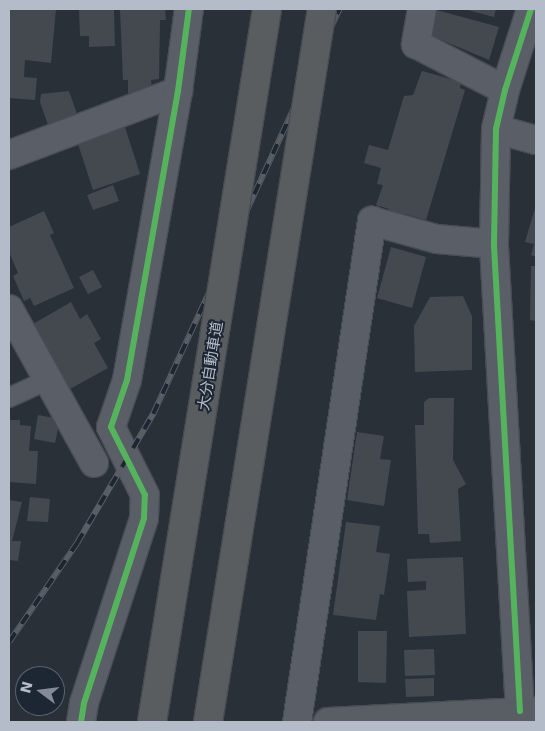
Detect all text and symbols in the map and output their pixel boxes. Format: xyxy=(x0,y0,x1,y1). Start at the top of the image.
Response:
street label: 大分自動車道 xyxy=(195,320,227,412)
north arrow xyxy=(15,666,65,716)
text: N xyxy=(17,680,36,695)

